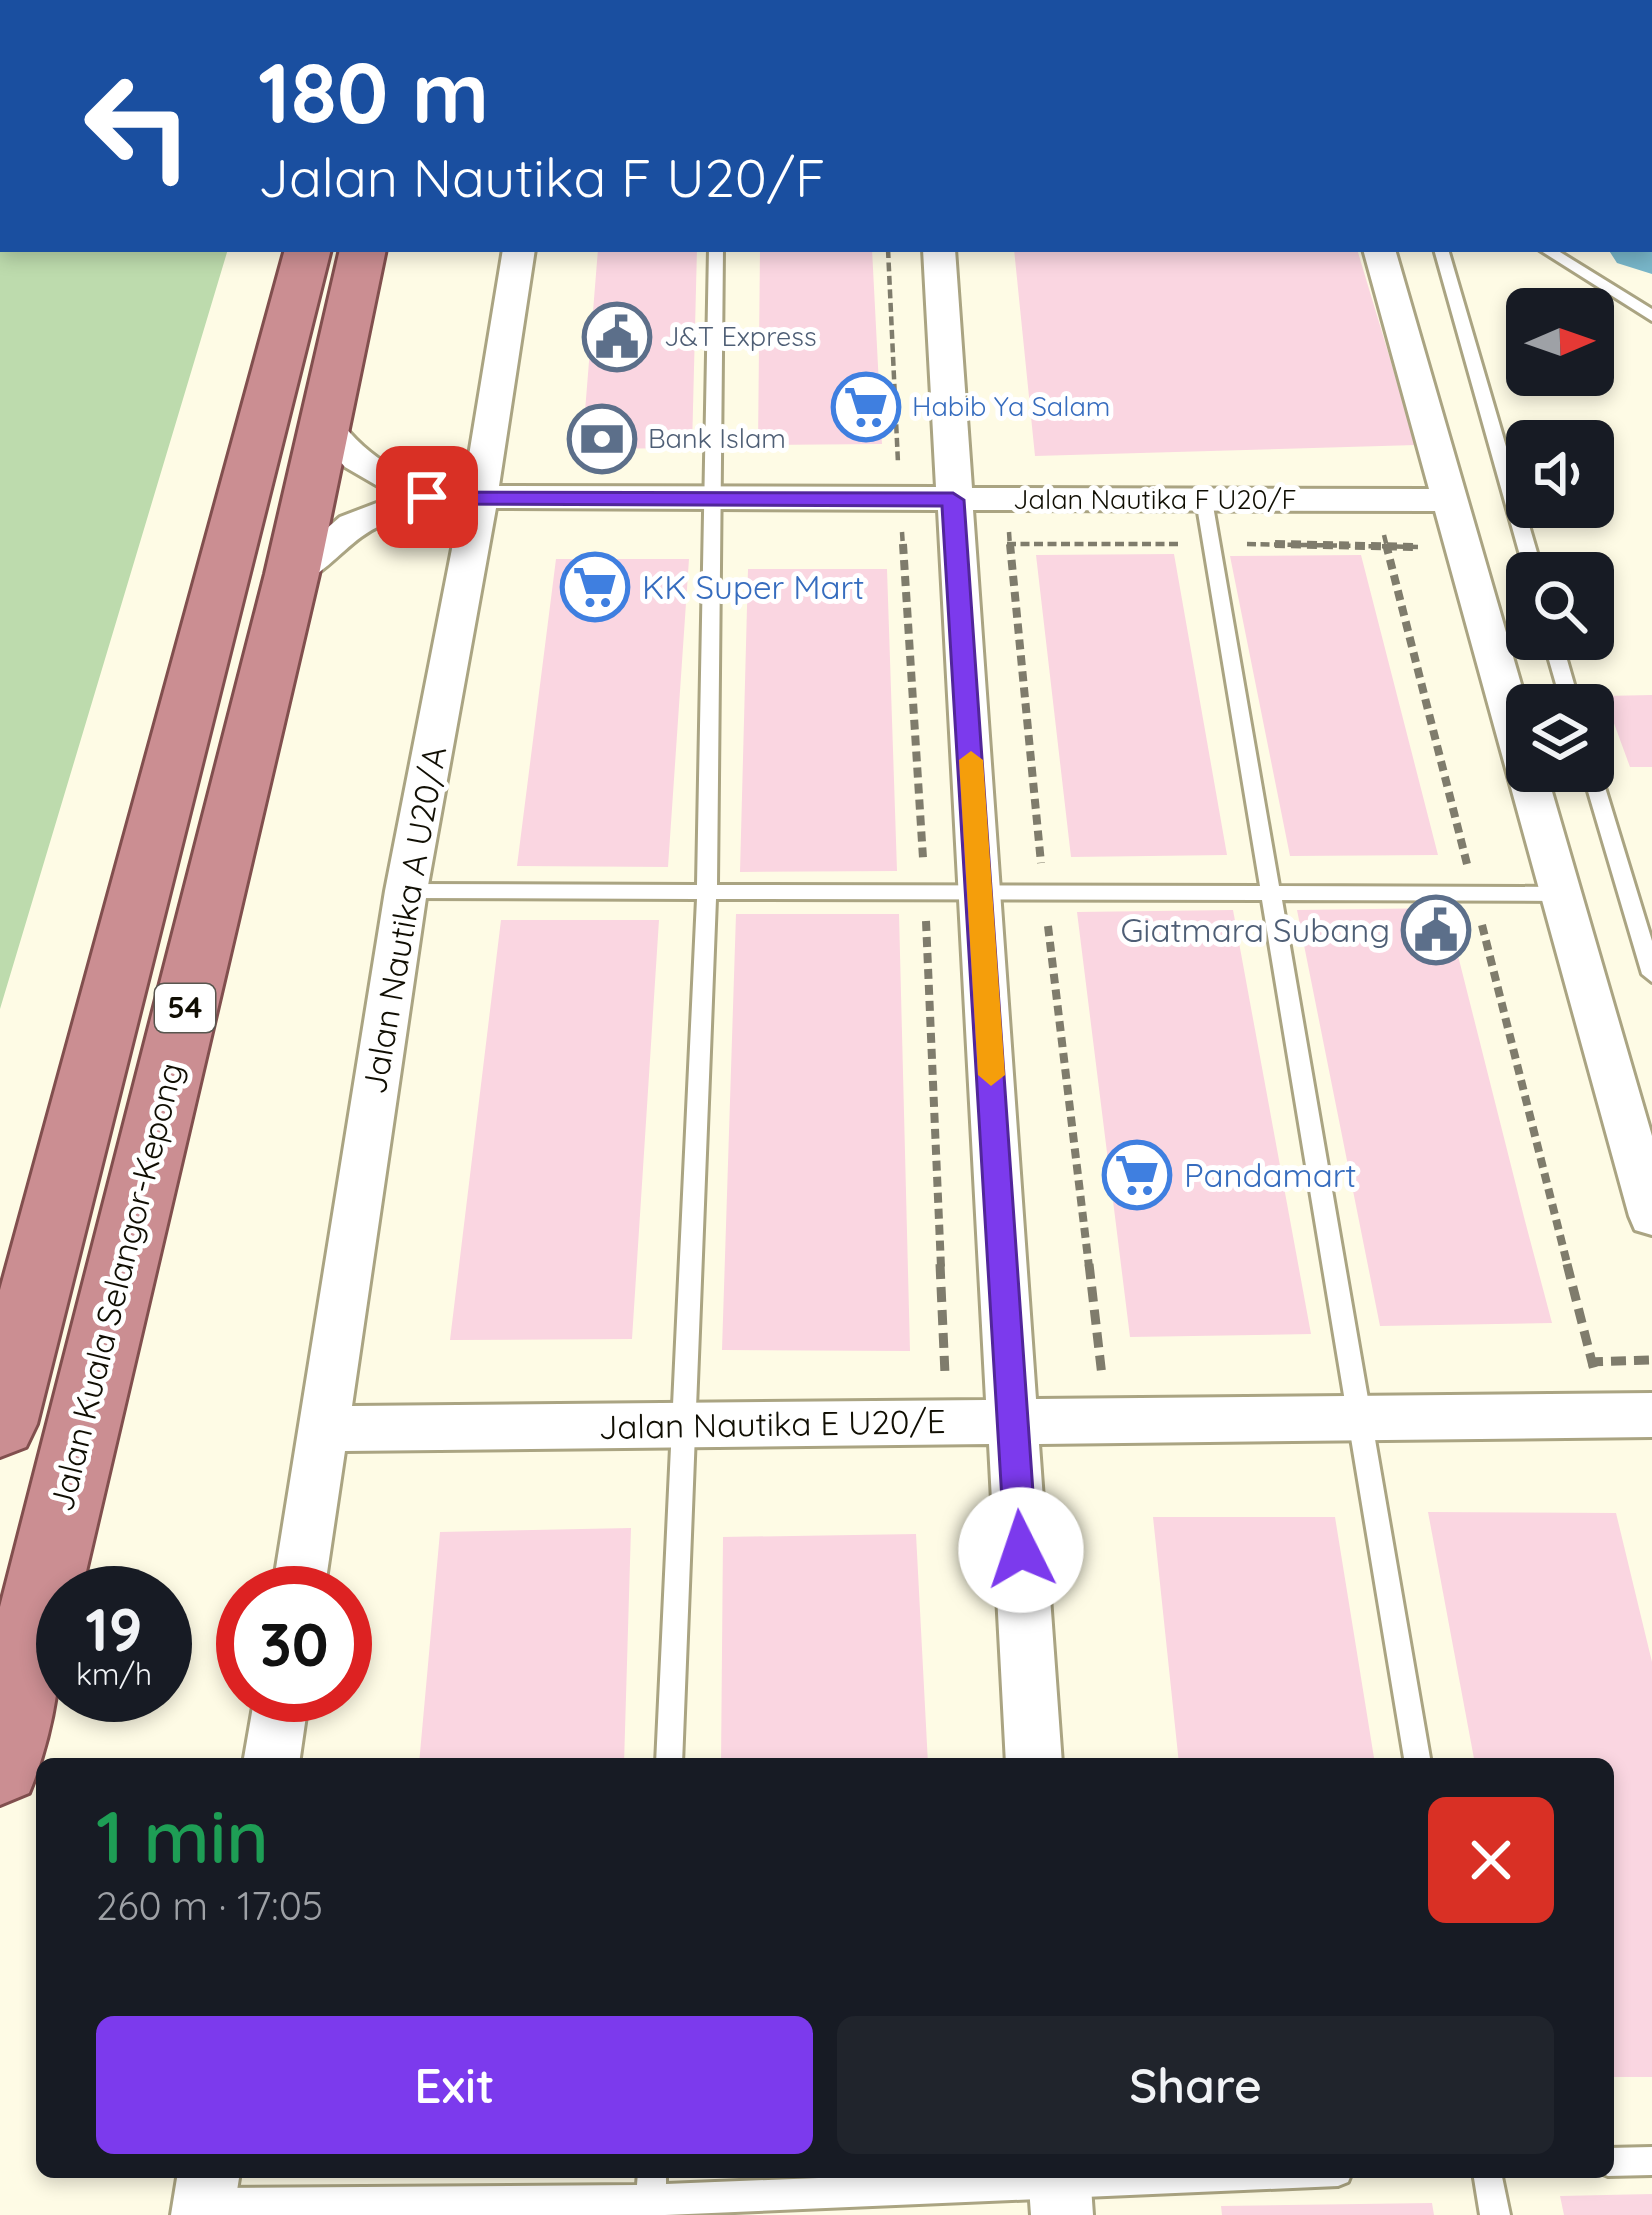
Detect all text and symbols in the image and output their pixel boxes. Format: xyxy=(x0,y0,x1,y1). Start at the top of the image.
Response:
text: 180 m xyxy=(258,39,489,144)
icon: left xyxy=(60,48,216,204)
text: Jalan Nautika F U20/F xyxy=(258,143,826,211)
north arrow xyxy=(1506,288,1614,396)
map controls xyxy=(1506,288,1614,792)
public building icon: J&T Express xyxy=(582,302,652,372)
place label: J&T Express xyxy=(664,319,817,353)
supermarket icon: Habib Ya Salam xyxy=(831,372,901,442)
place label: Habib Ya Salam xyxy=(912,389,1110,423)
bank icon: Bank Islam xyxy=(567,404,637,474)
button: sound xyxy=(1506,420,1614,528)
place label: Bank Islam xyxy=(648,421,786,455)
pin xyxy=(376,446,478,548)
icon: arrive xyxy=(394,464,460,530)
street label: Jalan Nautika F U20/F xyxy=(1013,482,1297,516)
supermarket icon: KK Super Mart xyxy=(560,552,630,622)
button: search xyxy=(1506,552,1614,660)
place label: KK Super Mart xyxy=(642,566,864,607)
button: layers xyxy=(1506,684,1614,792)
street label: Jalan Nautika A U20/A xyxy=(353,743,454,1097)
public building icon: Giatmara Subang xyxy=(1401,895,1471,965)
place label: Giatmara Subang xyxy=(1120,909,1390,950)
road number: 54 xyxy=(155,984,215,1032)
street label: Jalan Kuala Selangor-Kepong xyxy=(40,1058,191,1515)
supermarket icon: Pandamart xyxy=(1102,1140,1172,1210)
place label: Pandamart xyxy=(1184,1154,1357,1195)
street label: Jalan Nautika E U20/E xyxy=(598,1400,946,1447)
position arrow xyxy=(958,1487,1084,1613)
speed limit sign: 30 xyxy=(216,1566,372,1722)
text: 19 xyxy=(85,1591,143,1666)
text: km/h xyxy=(76,1655,152,1693)
text: 1 min xyxy=(96,1791,269,1881)
button: close xyxy=(1428,1797,1554,1923)
text: 260 m · 17:05 xyxy=(96,1881,323,1930)
button: Exit xyxy=(96,2016,813,2154)
button: Share xyxy=(837,2016,1554,2154)

